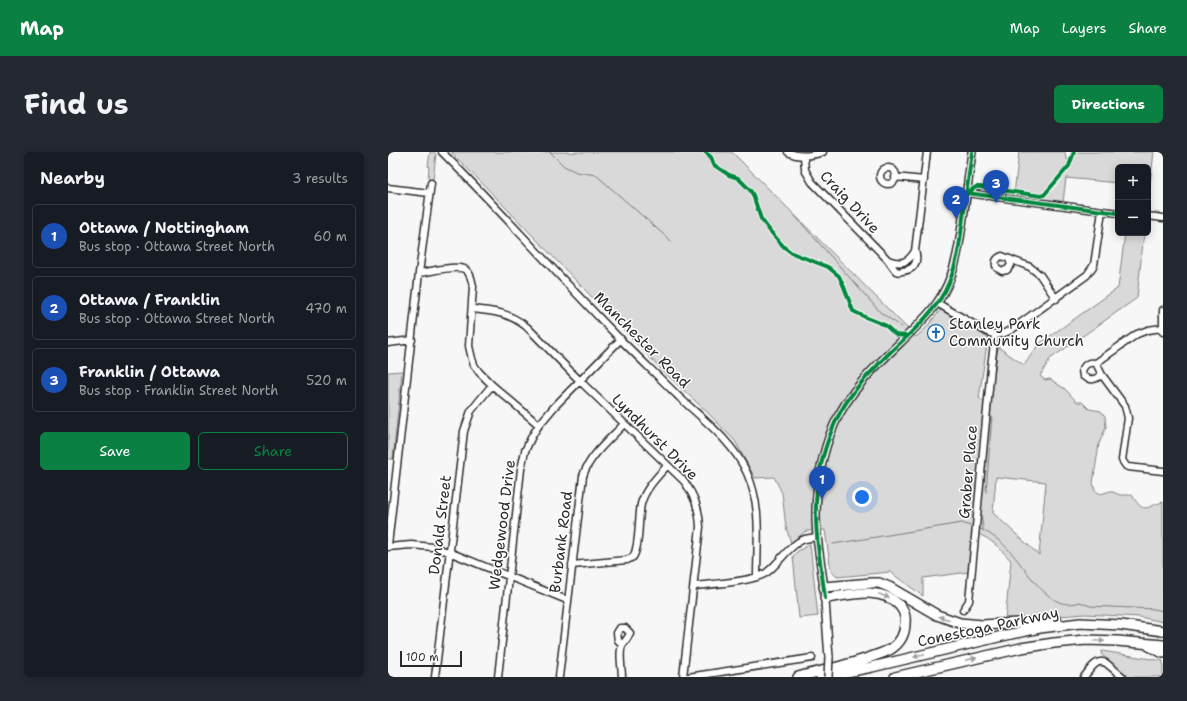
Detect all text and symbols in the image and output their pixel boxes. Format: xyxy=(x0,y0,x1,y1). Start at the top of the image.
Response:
text: Map xyxy=(20,16,64,41)
text: Map xyxy=(1010,19,1040,37)
text: Layers xyxy=(1062,19,1106,37)
text: Share xyxy=(1128,19,1167,37)
text: Find us xyxy=(24,85,129,123)
button: Directions xyxy=(1054,85,1163,123)
map controls xyxy=(1115,164,1151,236)
button: + xyxy=(1115,164,1151,200)
street label: Craig Drive xyxy=(816,166,884,238)
text: Nearby xyxy=(40,167,105,189)
text: 3 results xyxy=(292,170,348,187)
pin: 3 xyxy=(983,170,1009,203)
pin: 2 xyxy=(943,186,969,219)
button: − xyxy=(1115,200,1151,236)
text: Ottawa / Nottingham xyxy=(79,218,249,238)
text: 1 xyxy=(51,228,57,245)
text: 60 m xyxy=(314,228,347,245)
text: Bus stop · Ottawa Street North xyxy=(79,238,275,255)
street label: Manchester Road xyxy=(589,287,695,393)
text: Ottawa / Franklin xyxy=(79,290,220,310)
text: 2 xyxy=(49,300,59,317)
text: 470 m xyxy=(305,300,347,317)
text: Bus stop · Ottawa Street North xyxy=(79,310,275,327)
place label: Stanley Park Community Church xyxy=(949,314,1084,351)
church icon: Stanley Park Community Church xyxy=(926,323,946,343)
text: Franklin / Ottawa xyxy=(79,362,220,382)
text: 3 xyxy=(49,372,59,389)
text: 520 m xyxy=(306,372,347,389)
text: Bus stop · Franklin Street North xyxy=(79,382,278,399)
street label: Lyndhurst Drive xyxy=(607,389,703,485)
street label: Graber Place xyxy=(954,424,982,520)
button: Save xyxy=(40,432,190,470)
button: Share xyxy=(198,432,348,470)
street label: Wedgewood Drive xyxy=(484,459,520,591)
pin: 1 xyxy=(809,466,835,499)
street label: Donald Street xyxy=(424,474,456,576)
your location xyxy=(852,487,872,507)
street label: Burbank Road xyxy=(545,489,577,594)
one-way arrow xyxy=(879,593,891,599)
street label: Conestoga Parkway xyxy=(916,602,1060,652)
one-way arrow xyxy=(938,615,950,621)
one-way arrow xyxy=(1093,638,1106,644)
scale bar xyxy=(400,649,462,668)
text: 100 m xyxy=(406,650,439,665)
one-way arrow xyxy=(912,653,925,659)
one-way arrow xyxy=(965,656,977,662)

